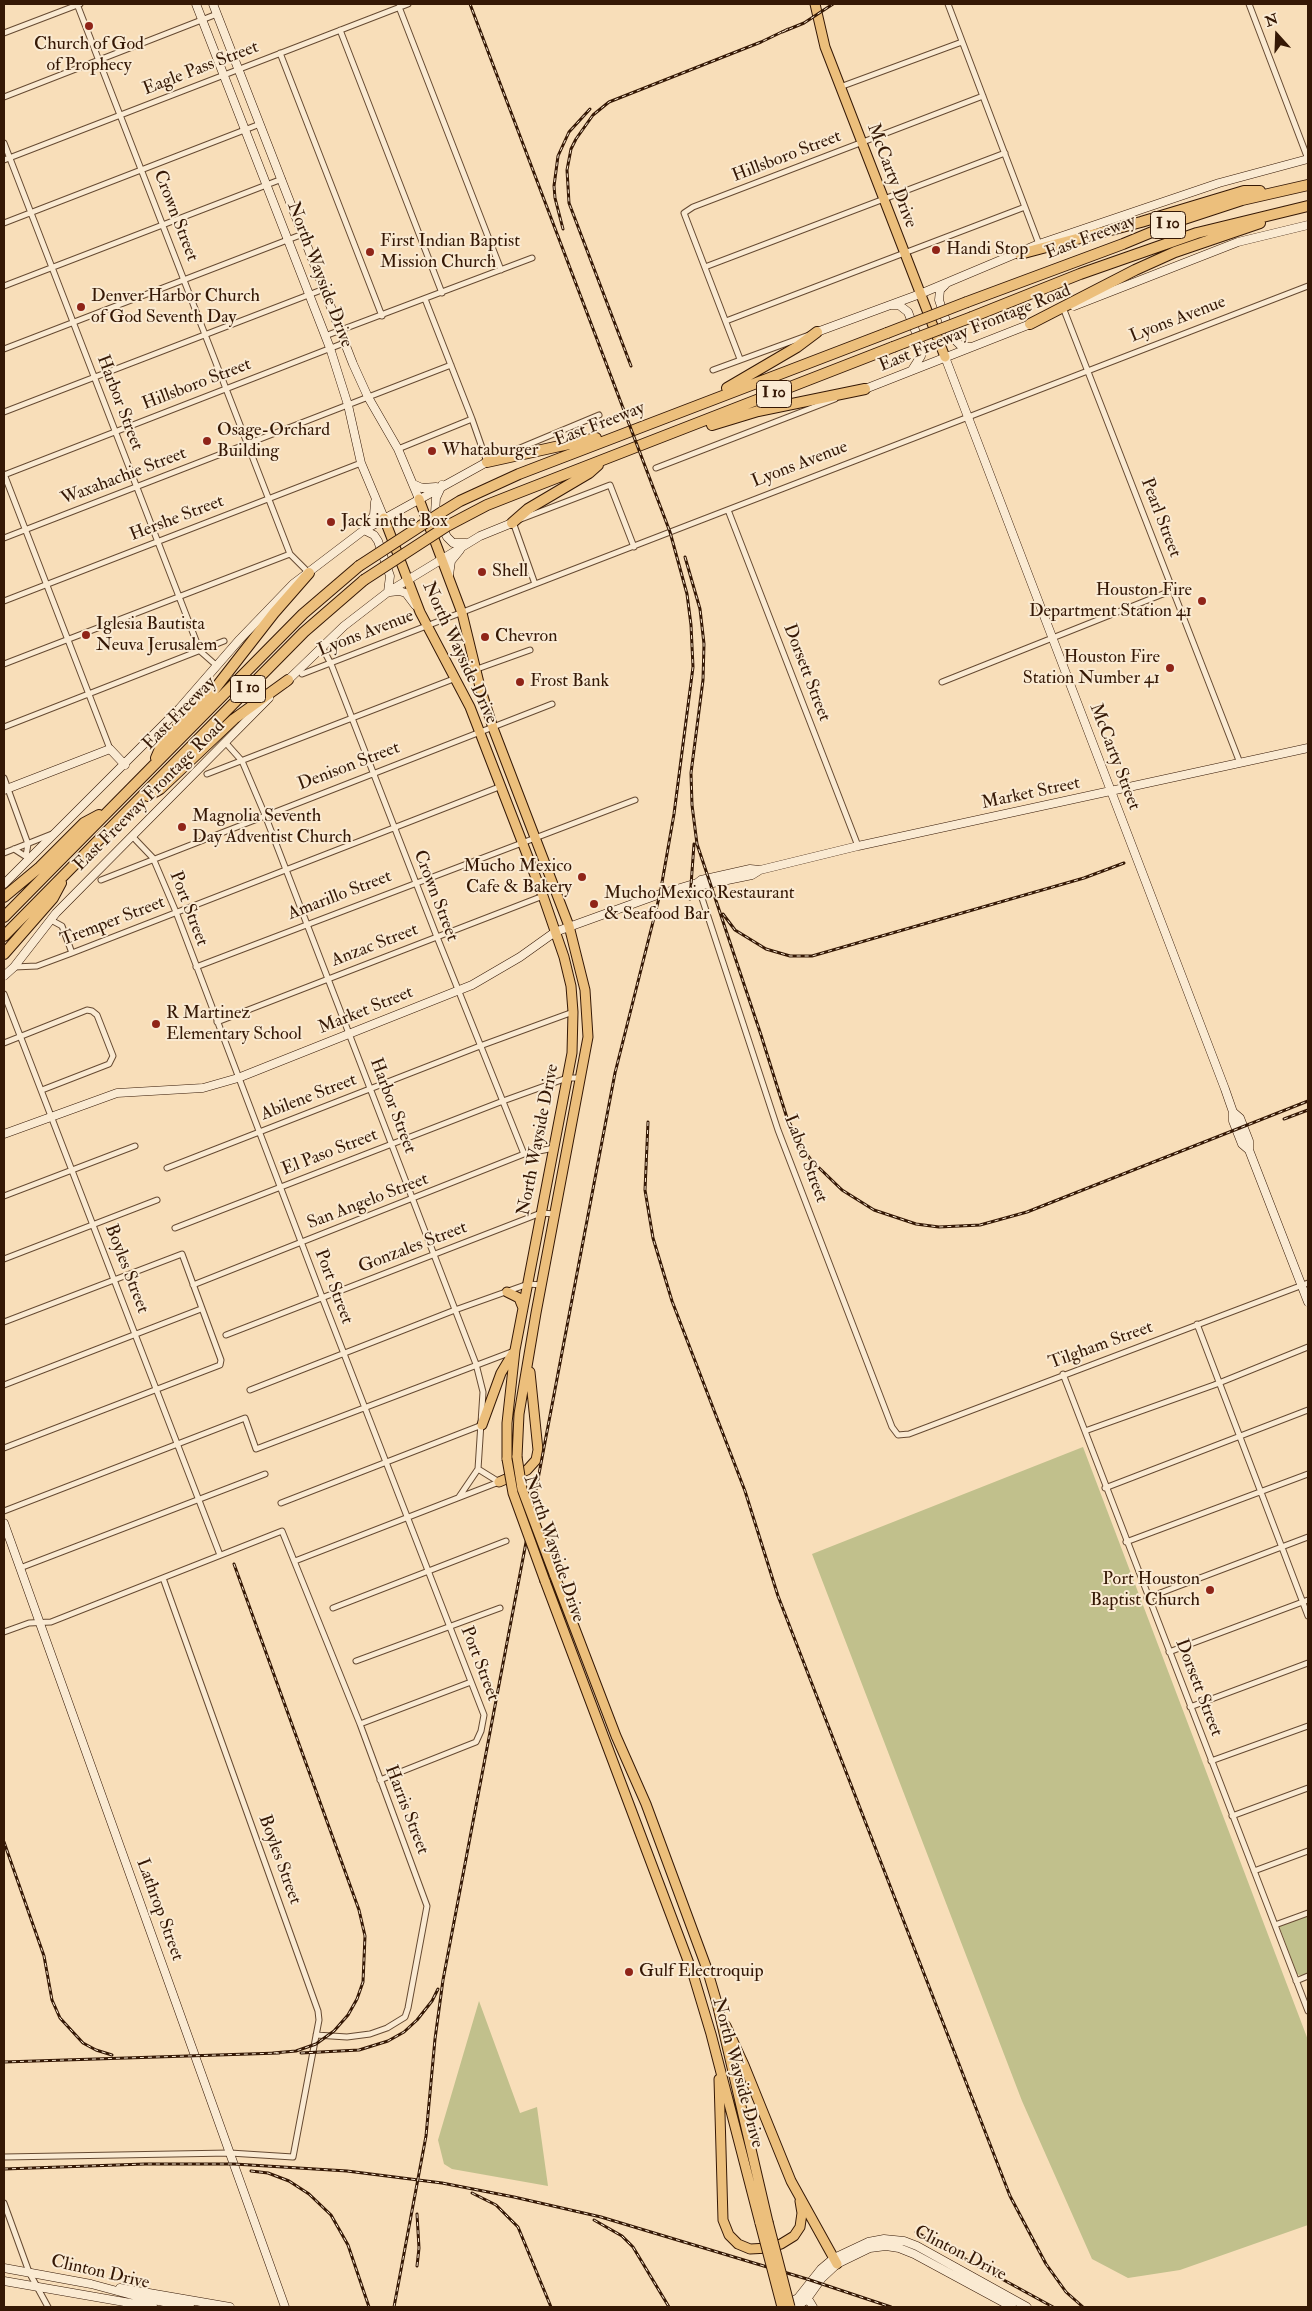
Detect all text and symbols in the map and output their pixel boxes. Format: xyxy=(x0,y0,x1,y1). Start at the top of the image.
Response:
north arrow xyxy=(1252,10,1302,60)
text: N xyxy=(1263,10,1280,31)
marker: Church of God of Prophecy xyxy=(83,20,95,32)
place label: Church of God of Prophecy xyxy=(34,34,144,76)
street label: Eagle Pass Street xyxy=(140,37,262,101)
street label: McCarty Drive xyxy=(861,121,921,231)
street label: Hillsboro Street xyxy=(729,126,845,188)
street label: Crown Street xyxy=(148,167,202,265)
street label: North Wayside Drive xyxy=(281,199,357,351)
street label: East Freeway xyxy=(1043,211,1139,265)
road number: I 10 xyxy=(1150,212,1186,238)
place label: First Indian Baptist Mission Church xyxy=(380,231,520,274)
place label: Handi Stop xyxy=(946,239,1028,261)
marker: Handi Stop xyxy=(930,244,942,256)
marker: First Indian Baptist Mission Church xyxy=(364,246,376,258)
street label: East Freeway Frontage Road xyxy=(876,281,1074,377)
place label: Denver Harbor Church of God Seventh Day xyxy=(91,286,260,328)
street label: Lyons Avenue xyxy=(1127,292,1229,348)
marker: Denver Harbor Church of God Seventh Day xyxy=(75,301,87,313)
street label: Harbor Street xyxy=(91,352,147,454)
street label: Hillsboro Street xyxy=(139,354,255,416)
road number: I 10 xyxy=(756,380,792,408)
street label: East Freeway xyxy=(552,398,648,452)
place label: Osage-Orchard Building xyxy=(217,420,330,462)
marker: Osage-Orchard Building xyxy=(201,435,213,447)
street label: Lyons Avenue xyxy=(749,437,851,493)
place label: Whataburger xyxy=(442,440,538,462)
street label: Waxahachie Street xyxy=(58,443,190,511)
marker: Whataburger xyxy=(426,445,438,457)
street label: Pearl Street xyxy=(1135,475,1185,561)
street label: Hershe Street xyxy=(127,491,227,547)
place label: Jack in the Box xyxy=(341,511,448,533)
marker: Jack in the Box xyxy=(325,516,337,528)
place label: Shell xyxy=(492,561,528,583)
marker: Shell xyxy=(476,566,488,578)
street label: North Wayside Drive xyxy=(417,579,501,727)
place label: Houston Fire Department Station 41 xyxy=(1029,580,1192,622)
marker: Houston Fire Department Station 41 xyxy=(1196,595,1208,607)
street label: Lyons Avenue xyxy=(315,606,417,662)
place label: Iglesia Bautista Neuva Jerusalem xyxy=(96,614,218,656)
street label: Dorsett Street xyxy=(778,621,834,725)
place label: Chevron xyxy=(495,626,557,648)
marker: Iglesia Bautista Neuva Jerusalem xyxy=(80,629,92,641)
marker: Chevron xyxy=(479,631,491,643)
place label: Houston Fire Station Number 41 xyxy=(1023,647,1160,690)
marker: Houston Fire Station Number 41 xyxy=(1164,662,1176,674)
place label: Frost Bank xyxy=(530,671,609,693)
street label: East Freeway xyxy=(139,673,221,755)
road number: I 10 xyxy=(230,676,266,702)
marker: Frost Bank xyxy=(514,676,526,688)
street label: McCarty Street xyxy=(1084,701,1144,813)
street label: East Freeway Frontage Road xyxy=(70,716,230,876)
street label: Denison Street xyxy=(295,738,403,796)
street label: Market Street xyxy=(980,773,1082,815)
place label: Magnolia Seventh Day Adventist Church xyxy=(192,806,352,849)
marker: Magnolia Seventh Day Adventist Church xyxy=(176,821,188,833)
street label: Crown Street xyxy=(408,847,462,945)
place label: Mucho Mexico Cafe & Bakery xyxy=(463,856,572,899)
street label: Amarillo Street xyxy=(285,866,395,926)
street label: Port Street xyxy=(164,869,212,949)
marker: Mucho Mexico Cafe & Bakery xyxy=(576,871,588,883)
place label: Mucho Mexico Restaurant & Seafood Bar xyxy=(604,883,795,926)
street label: Tremper Street xyxy=(58,892,168,952)
marker: Mucho Mexico Restaurant & Seafood Bar xyxy=(588,898,600,910)
street label: Anzac Street xyxy=(329,920,421,972)
street label: Market Street xyxy=(315,982,417,1040)
place label: R Martinez Elementary School xyxy=(166,1003,302,1046)
marker: R Martinez Elementary School xyxy=(150,1018,162,1030)
street label: Harbor Street xyxy=(364,1055,420,1157)
street label: North Wayside Drive xyxy=(514,1062,564,1218)
street label: Abilene Street xyxy=(258,1070,360,1126)
street label: Labco Street xyxy=(778,1112,832,1206)
street label: El Paso Street xyxy=(279,1125,381,1181)
street label: San Angelo Street xyxy=(304,1169,432,1235)
street label: Gonzales Street xyxy=(356,1217,470,1279)
street label: Boyles Street xyxy=(99,1221,153,1317)
street label: Port Street xyxy=(309,1247,357,1327)
street label: Tilgham Street xyxy=(1046,1317,1156,1375)
street label: North Wayside Drive xyxy=(518,1473,588,1625)
place label: Port Houston Baptist Church xyxy=(1090,1569,1200,1612)
marker: Port Houston Baptist Church xyxy=(1204,1584,1216,1596)
street label: Port Street xyxy=(455,1624,503,1704)
street label: Dorsett Street xyxy=(1170,1636,1226,1740)
street label: Harris Street xyxy=(379,1762,433,1858)
street label: Boyles Street xyxy=(253,1812,305,1908)
street label: Lathrop Street xyxy=(131,1856,187,1964)
place label: Gulf Electroquip xyxy=(639,1961,764,1983)
marker: Gulf Electroquip xyxy=(623,1966,635,1978)
street label: North Wayside Drive xyxy=(707,1996,767,2150)
street label: Clinton Drive xyxy=(910,2222,1010,2286)
street label: Clinton Drive xyxy=(49,2251,151,2295)

